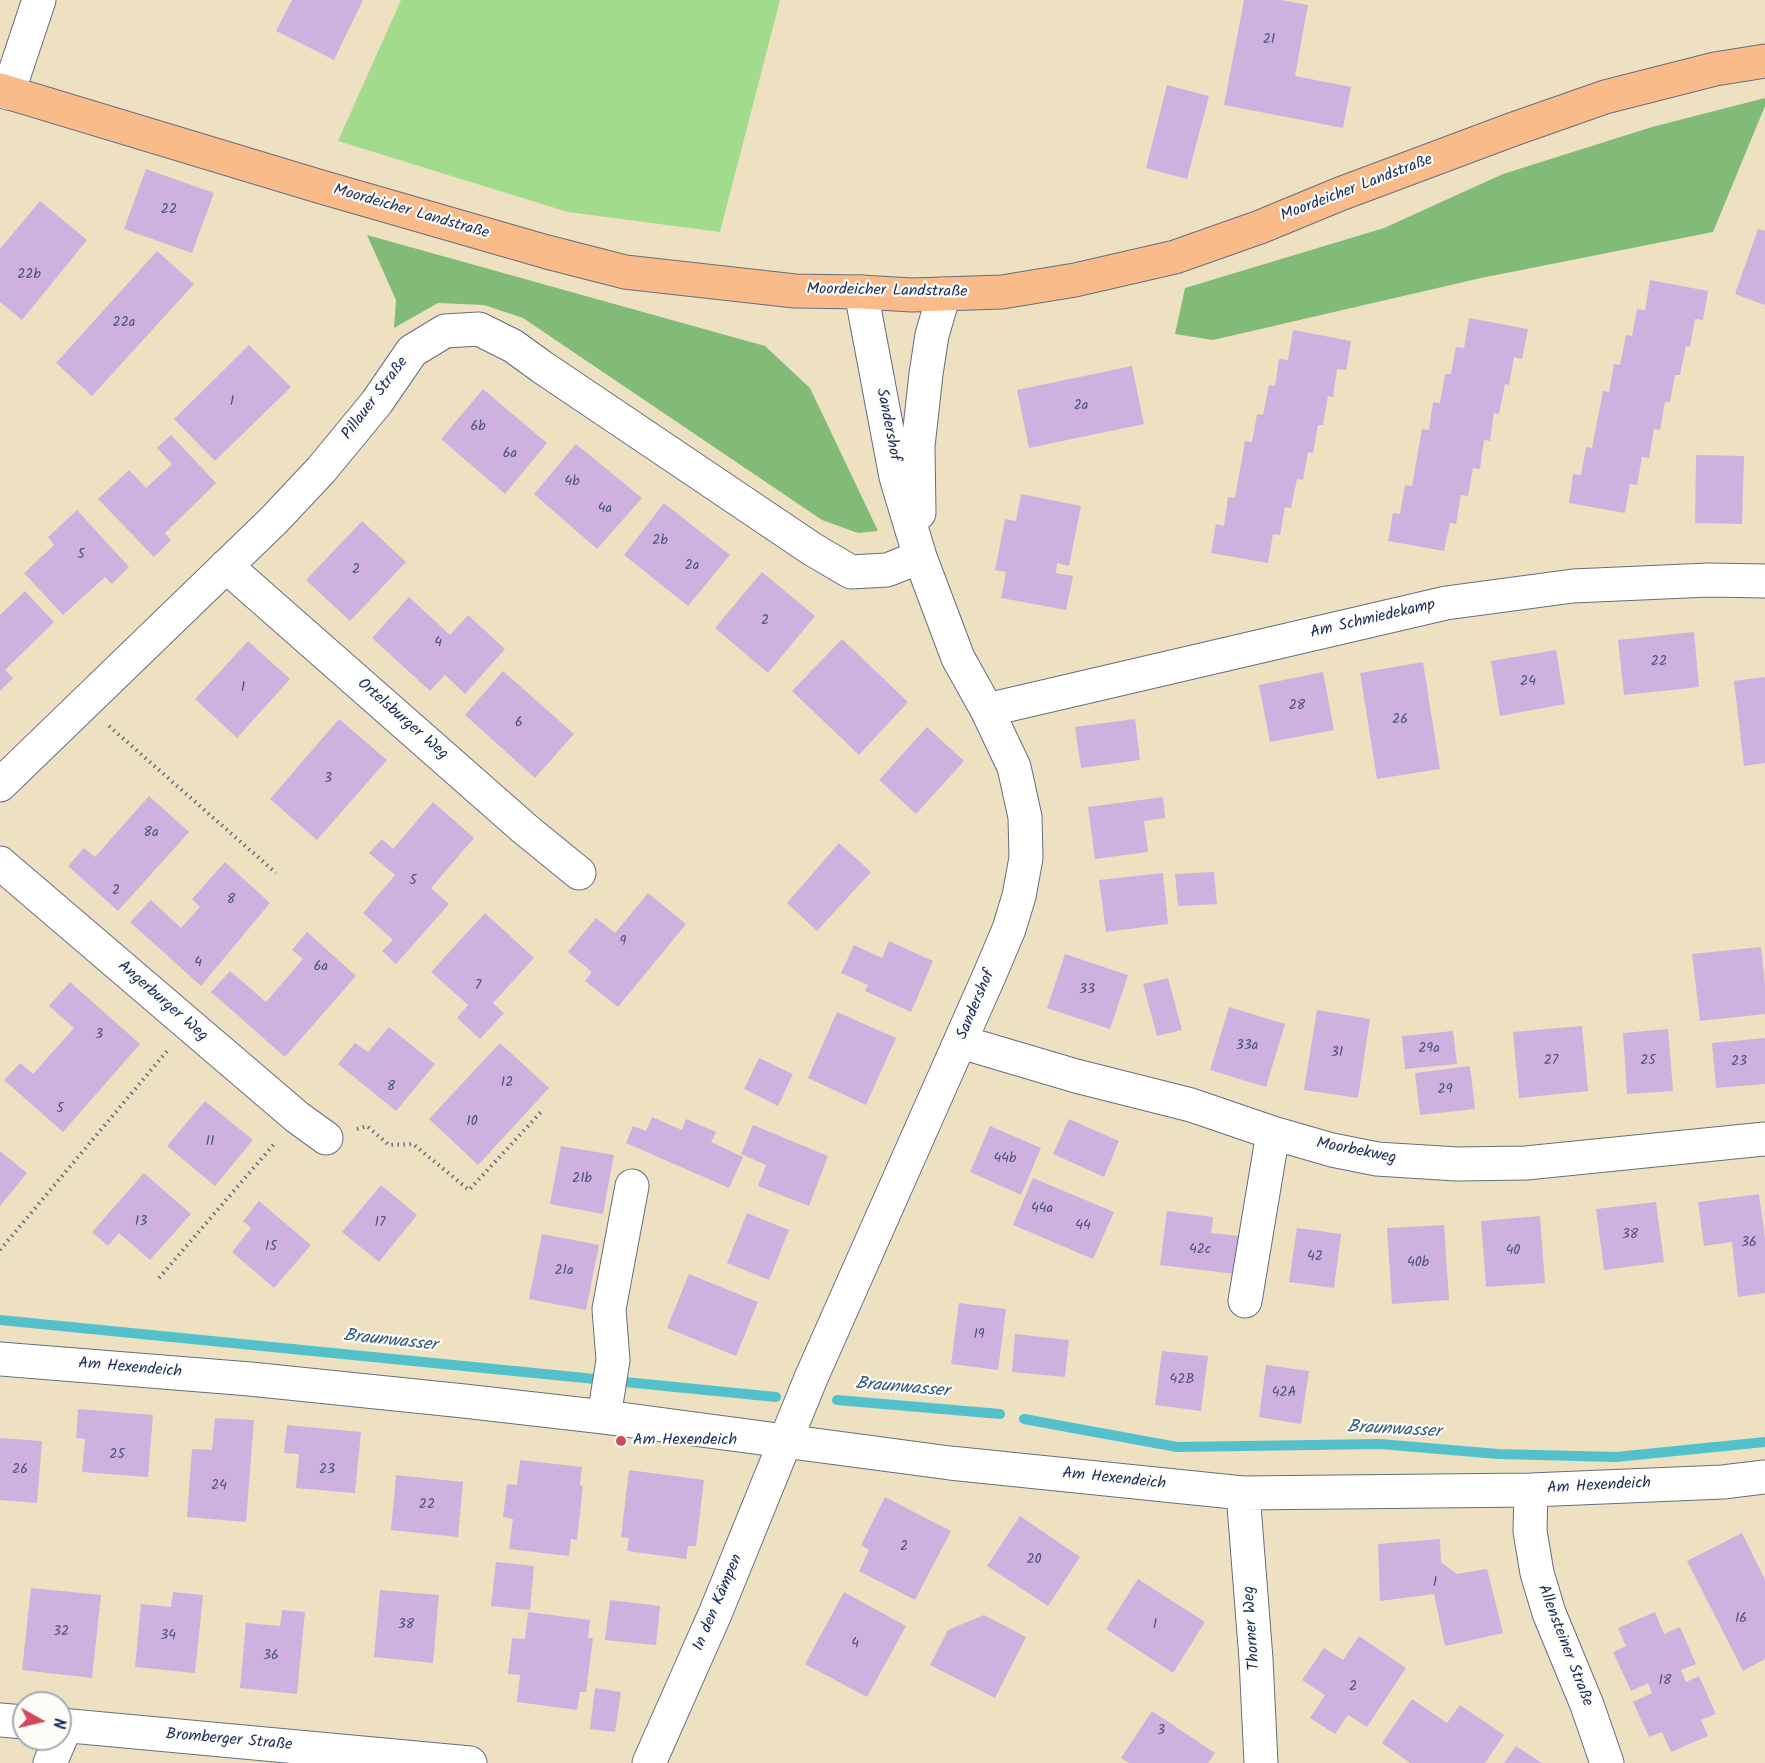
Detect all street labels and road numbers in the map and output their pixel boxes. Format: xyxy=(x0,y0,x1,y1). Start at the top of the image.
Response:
street label: Moordeicher Landstraße xyxy=(1278,151,1436,227)
street label: Moordeicher Landstraße xyxy=(331,182,491,244)
street label: Moordeicher Landstraße xyxy=(806,281,968,303)
street label: Pillauer Straße xyxy=(339,354,413,444)
street label: Sandershof xyxy=(871,387,903,463)
street label: Am Schmiedekamp xyxy=(1309,596,1437,644)
street label: Ortelsburger Weg xyxy=(353,675,451,765)
street label: Angerburger Weg xyxy=(113,958,211,1046)
street label: Sandershof xyxy=(954,967,1000,1043)
street label: Moorbekweg xyxy=(1314,1135,1398,1169)
street label: Am Hexendeich xyxy=(77,1355,183,1383)
street label: Am Hexendeich xyxy=(1061,1465,1167,1495)
street label: Am Hexendeich xyxy=(1547,1475,1651,1499)
street label: In den Kämpen xyxy=(690,1552,748,1654)
street label: Allensteiner Straße xyxy=(1532,1582,1596,1710)
street label: Thorner Weg xyxy=(1240,1585,1266,1671)
street label: Bromberger Straße xyxy=(165,1726,293,1756)

